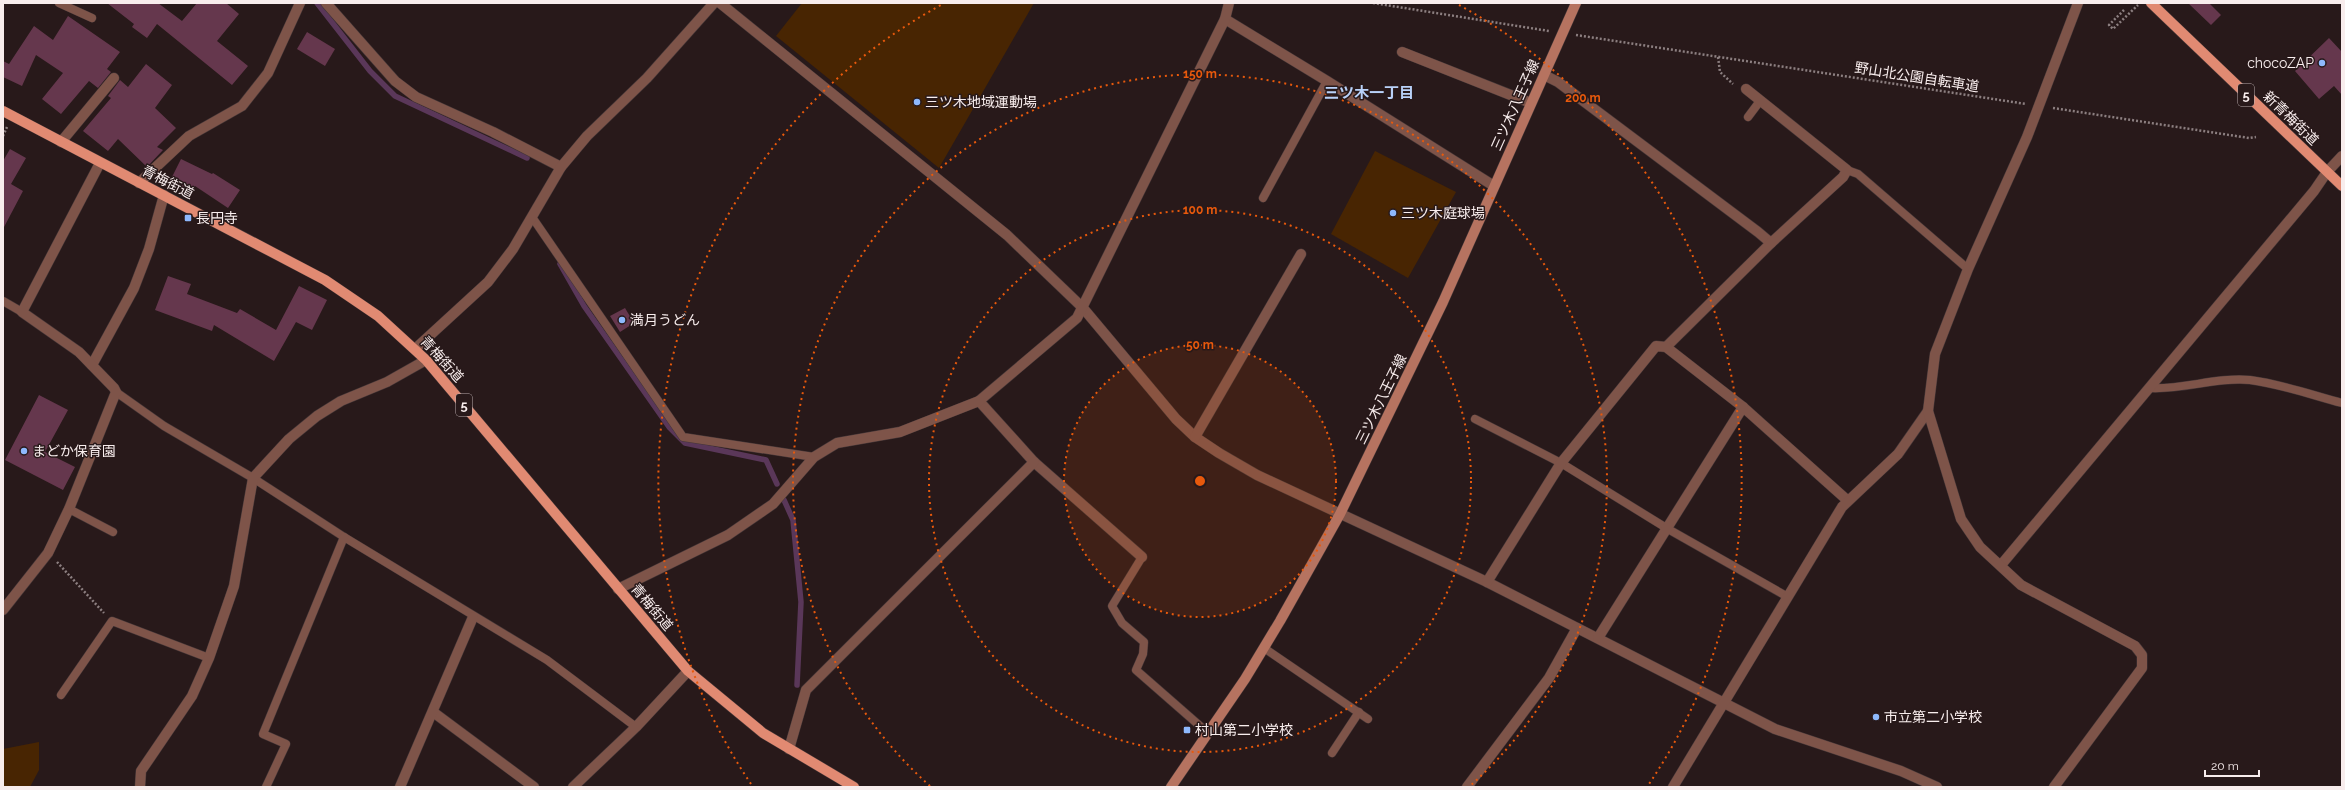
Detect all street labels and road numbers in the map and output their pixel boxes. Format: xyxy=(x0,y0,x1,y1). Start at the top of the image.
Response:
street label: 三ツ木八王子線 xyxy=(1488,57,1542,153)
street label: 野山北公園自転車道 xyxy=(1854,59,1980,95)
road number: 5 xyxy=(2238,84,2254,106)
street label: 新青梅街道 xyxy=(2260,88,2322,148)
street label: 青梅街道 xyxy=(139,162,197,202)
street label: 青梅街道 xyxy=(417,333,467,385)
street label: 三ツ木八王子線 xyxy=(1352,351,1410,447)
road number: 5 xyxy=(456,394,472,416)
street label: 青梅街道 xyxy=(628,580,676,634)

